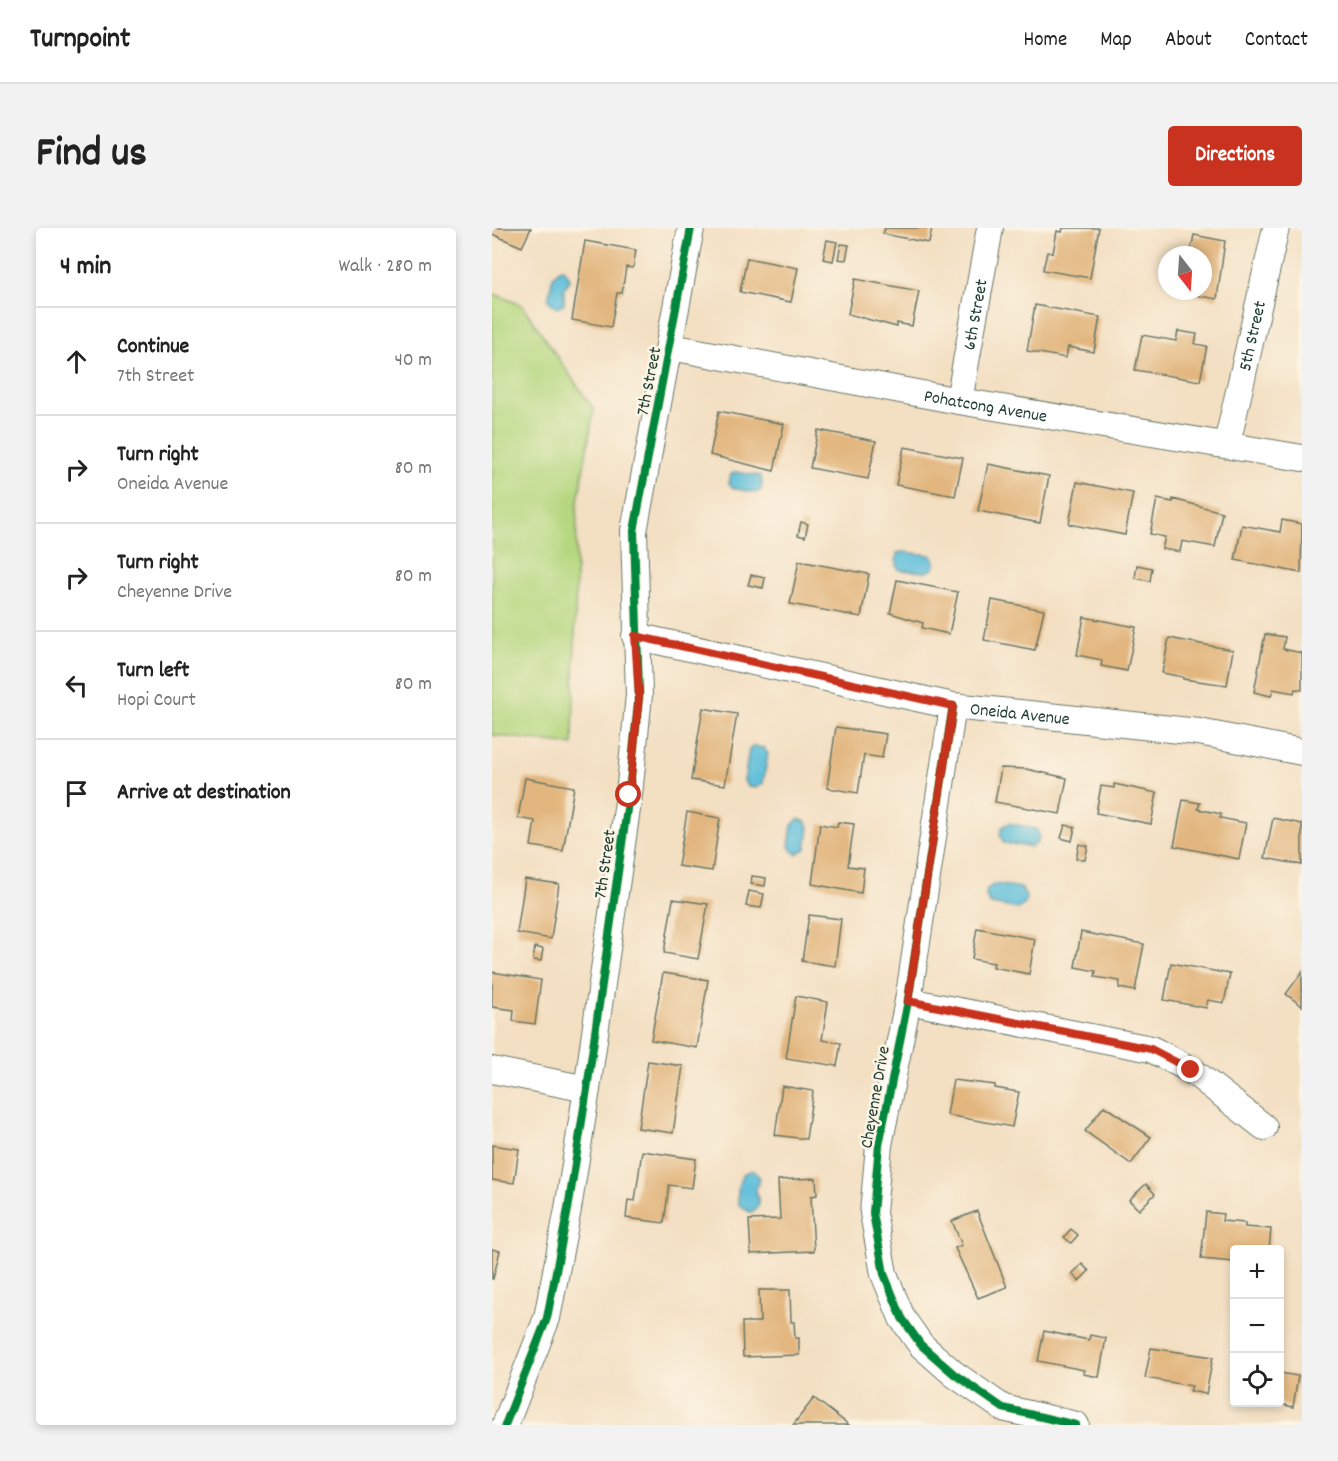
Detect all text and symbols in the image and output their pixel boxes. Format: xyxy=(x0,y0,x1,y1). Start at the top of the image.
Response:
text: Turnpoint xyxy=(30,21,130,61)
text: Home xyxy=(1023,26,1067,56)
text: Map xyxy=(1100,26,1132,56)
text: About xyxy=(1165,26,1212,56)
text: Contact xyxy=(1245,26,1308,56)
text: Find us xyxy=(36,126,147,186)
button: Directions xyxy=(1168,126,1302,186)
north arrow xyxy=(1158,246,1212,300)
text: 4 min xyxy=(60,249,111,286)
text: Walk · 280 m xyxy=(338,253,432,281)
street label: 6th Street xyxy=(958,277,996,352)
street label: 5th Street xyxy=(1234,298,1274,374)
text: Continue xyxy=(117,332,189,363)
icon: ahead xyxy=(60,345,93,378)
street label: 7th Street xyxy=(632,345,669,418)
text: 40 m xyxy=(394,347,432,375)
text: 7th Street xyxy=(117,363,194,391)
street label: Pohatcong Avenue xyxy=(922,385,1049,430)
text: Turn right xyxy=(117,440,199,471)
icon: right xyxy=(60,453,93,486)
text: 80 m xyxy=(395,455,432,483)
text: Oneida Avenue xyxy=(117,471,228,499)
text: Turn right xyxy=(117,548,199,579)
icon: right xyxy=(60,561,93,594)
text: 80 m xyxy=(395,563,432,591)
text: Cheyenne Drive xyxy=(117,579,232,607)
text: Turn left xyxy=(117,656,189,687)
icon: left xyxy=(60,669,93,702)
text: 80 m xyxy=(395,671,432,699)
text: Hopi Court xyxy=(117,687,196,715)
street label: Oneida Avenue xyxy=(969,698,1071,733)
icon: arrive xyxy=(60,777,93,810)
text: Arrive at destination xyxy=(117,778,291,809)
route start xyxy=(615,781,641,807)
street label: 7th Street xyxy=(589,828,624,901)
street label: Cheyenne Drive xyxy=(855,1044,898,1151)
route end xyxy=(1177,1056,1203,1082)
map controls xyxy=(1230,1245,1284,1407)
button: + xyxy=(1230,1245,1284,1299)
button: − xyxy=(1230,1299,1284,1353)
button: locate xyxy=(1230,1353,1284,1407)

